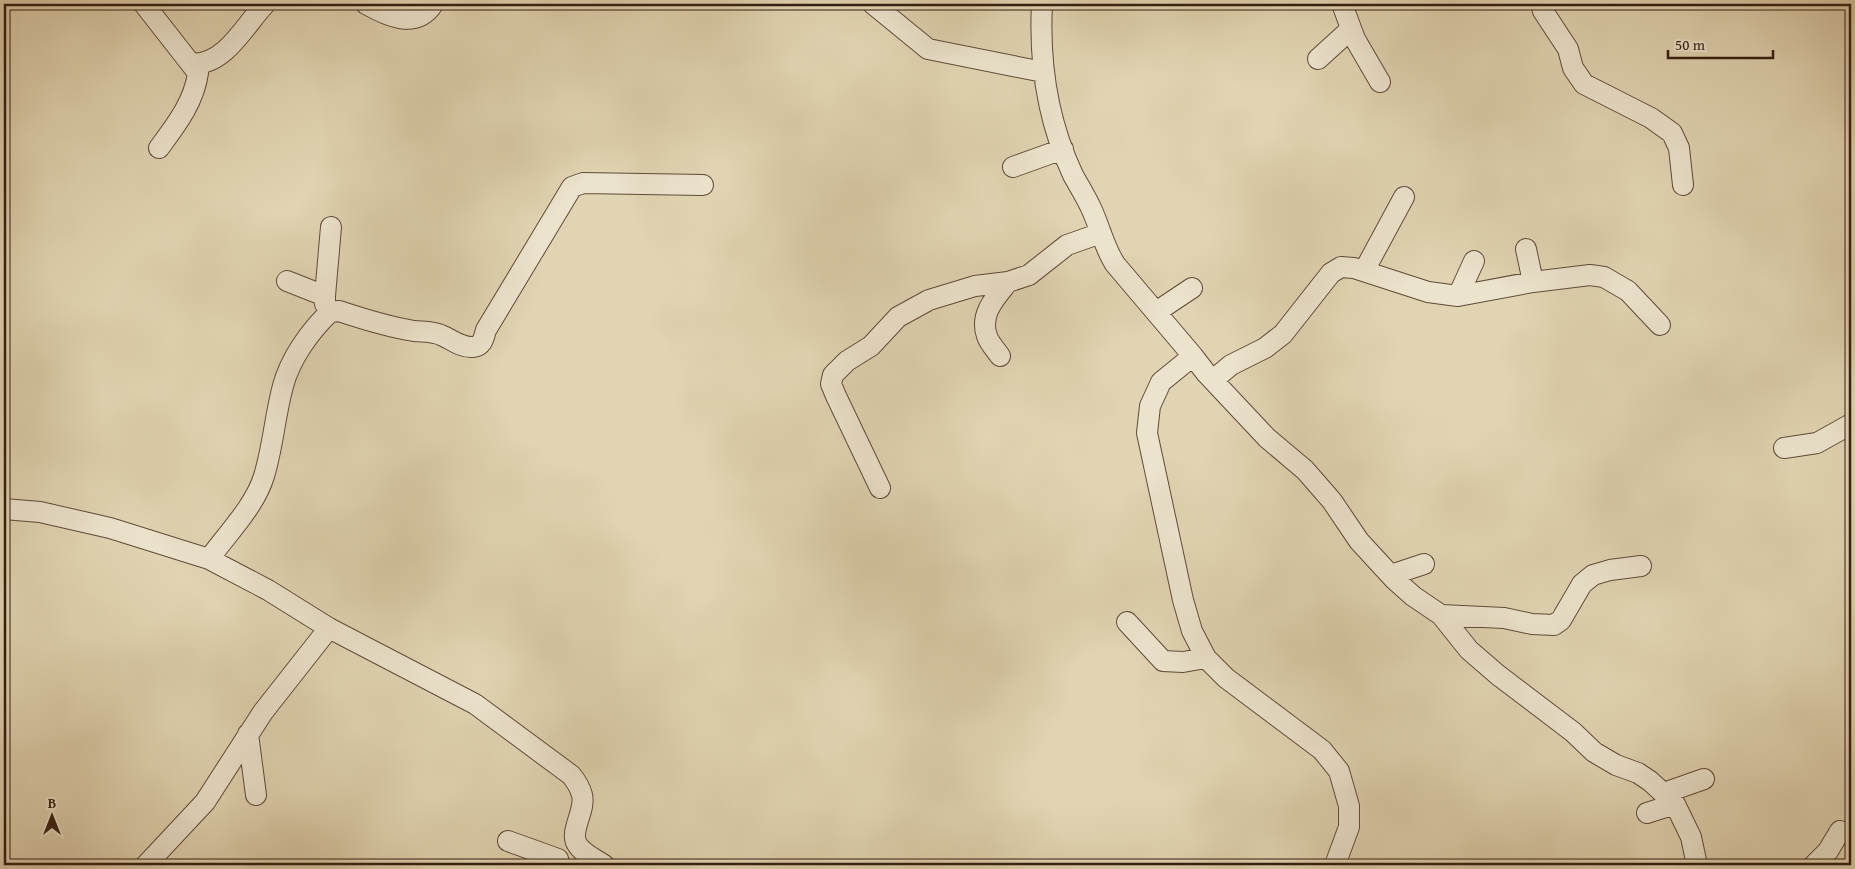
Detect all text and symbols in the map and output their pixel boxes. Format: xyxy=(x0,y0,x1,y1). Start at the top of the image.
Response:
scale bar xyxy=(1668,28,1772,60)
text: 50 m xyxy=(1675,34,1706,55)
north arrow xyxy=(28,792,78,842)
text: B xyxy=(48,793,56,813)

